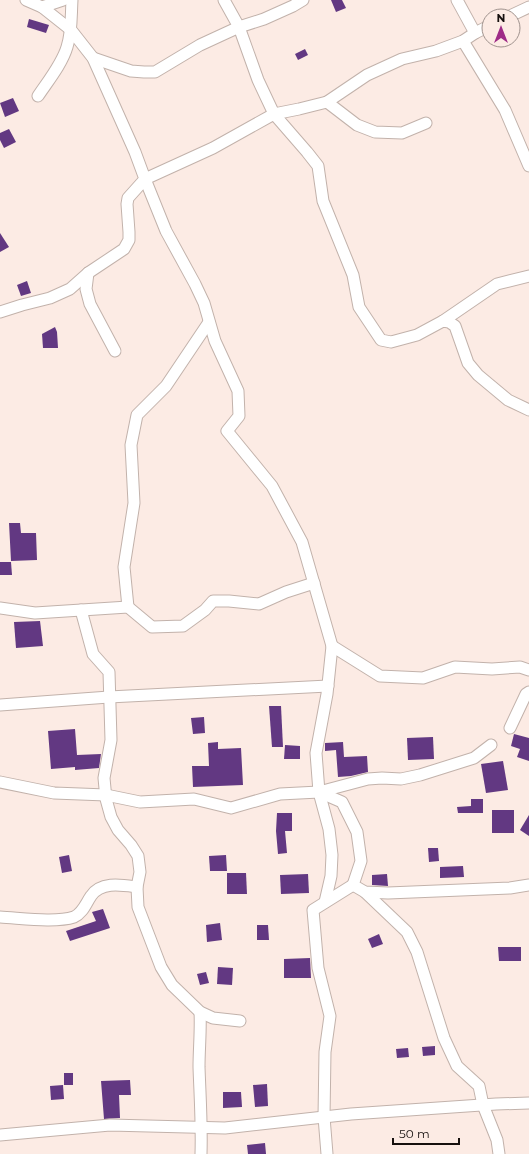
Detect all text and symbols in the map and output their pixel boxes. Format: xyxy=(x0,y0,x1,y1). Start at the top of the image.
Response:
north arrow xyxy=(481,8,521,48)
text: N xyxy=(497,11,505,25)
scale bar xyxy=(393,1120,459,1146)
text: 50 m xyxy=(399,1126,430,1141)

